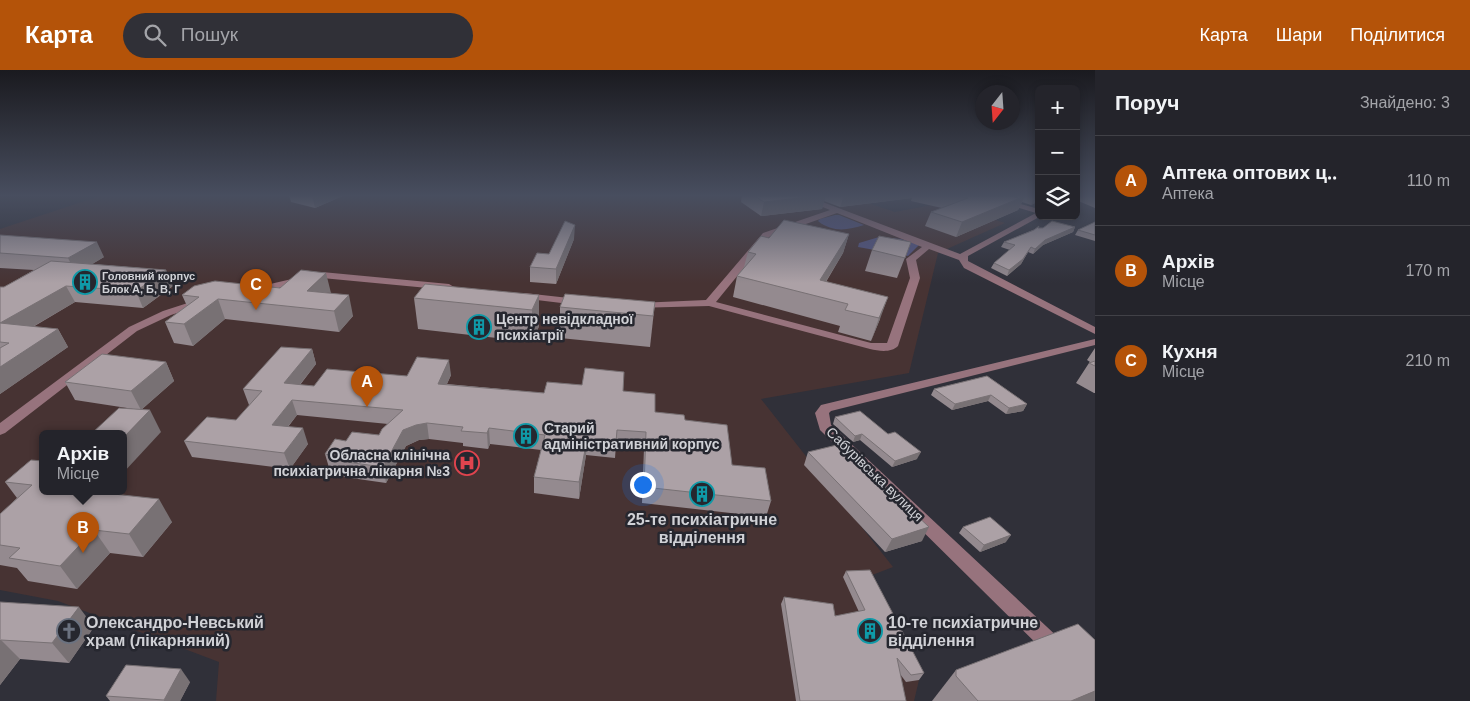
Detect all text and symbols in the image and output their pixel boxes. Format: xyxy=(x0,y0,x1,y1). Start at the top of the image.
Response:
search box xyxy=(123,13,473,58)
text: Карта xyxy=(25,21,93,48)
icon: search xyxy=(141,21,169,49)
text: Пошук xyxy=(181,24,238,45)
text: Карта xyxy=(1200,25,1248,45)
text: Шари xyxy=(1276,25,1322,45)
text: Поділитися xyxy=(1350,25,1445,45)
north arrow xyxy=(975,85,1020,130)
map controls xyxy=(1035,85,1080,220)
button: + xyxy=(1035,85,1080,130)
text: Поруч xyxy=(1115,91,1179,114)
text: Знайдено: 3 xyxy=(1360,94,1450,111)
button: − xyxy=(1035,130,1080,175)
text: Аптека оптових ц‥ xyxy=(1162,162,1337,183)
text: A xyxy=(1125,172,1137,189)
text: 110 m xyxy=(1407,172,1450,189)
button: layers xyxy=(1035,175,1080,220)
text: Аптека xyxy=(1162,185,1214,202)
text: Архів xyxy=(1162,251,1215,272)
text: B xyxy=(1125,262,1137,279)
text: 170 m xyxy=(1406,262,1450,279)
building icon: Головний корпус Блок А, Б, В, Г xyxy=(72,269,98,295)
pin: C xyxy=(240,269,272,310)
place label: Головний корпус Блок А, Б, В, Г xyxy=(102,270,195,295)
text: Місце xyxy=(1162,273,1205,290)
place label: Центр невідкладної психіатрії xyxy=(496,311,634,343)
building icon: Центр невідкладної психіатрії xyxy=(466,314,492,340)
text: Кухня xyxy=(1162,341,1218,362)
text: C xyxy=(1125,352,1137,369)
text: 210 m xyxy=(1406,352,1450,369)
text: Місце xyxy=(1162,363,1205,380)
pin: A xyxy=(351,366,383,407)
place label: Старий адміністративний корпус xyxy=(544,420,720,452)
building icon: Старий адміністративний корпус xyxy=(513,423,539,449)
street label: Сабурівська вулиця xyxy=(823,424,927,524)
popup xyxy=(39,430,127,495)
text: Архів xyxy=(57,443,109,464)
place label: Обласна клінічна психіатрична лікарня №3 xyxy=(273,447,450,479)
hospital icon: Обласна клінічна психіатрична лікарня №3 xyxy=(454,450,480,476)
text: Місце xyxy=(57,465,99,482)
your location xyxy=(630,472,656,498)
building icon: 25-те психіатричне відділення xyxy=(689,481,715,507)
place label: 25-те психіатричне відділення xyxy=(627,511,777,546)
pin: B xyxy=(67,512,99,553)
place label: Олександро-Невський храм (лікарняний) xyxy=(86,614,264,649)
place label: 10-те психіатричне відділення xyxy=(888,614,1038,649)
church icon: Олександро-Невський храм (лікарняний) xyxy=(56,618,82,644)
building icon: 10-те психіатричне відділення xyxy=(857,618,883,644)

